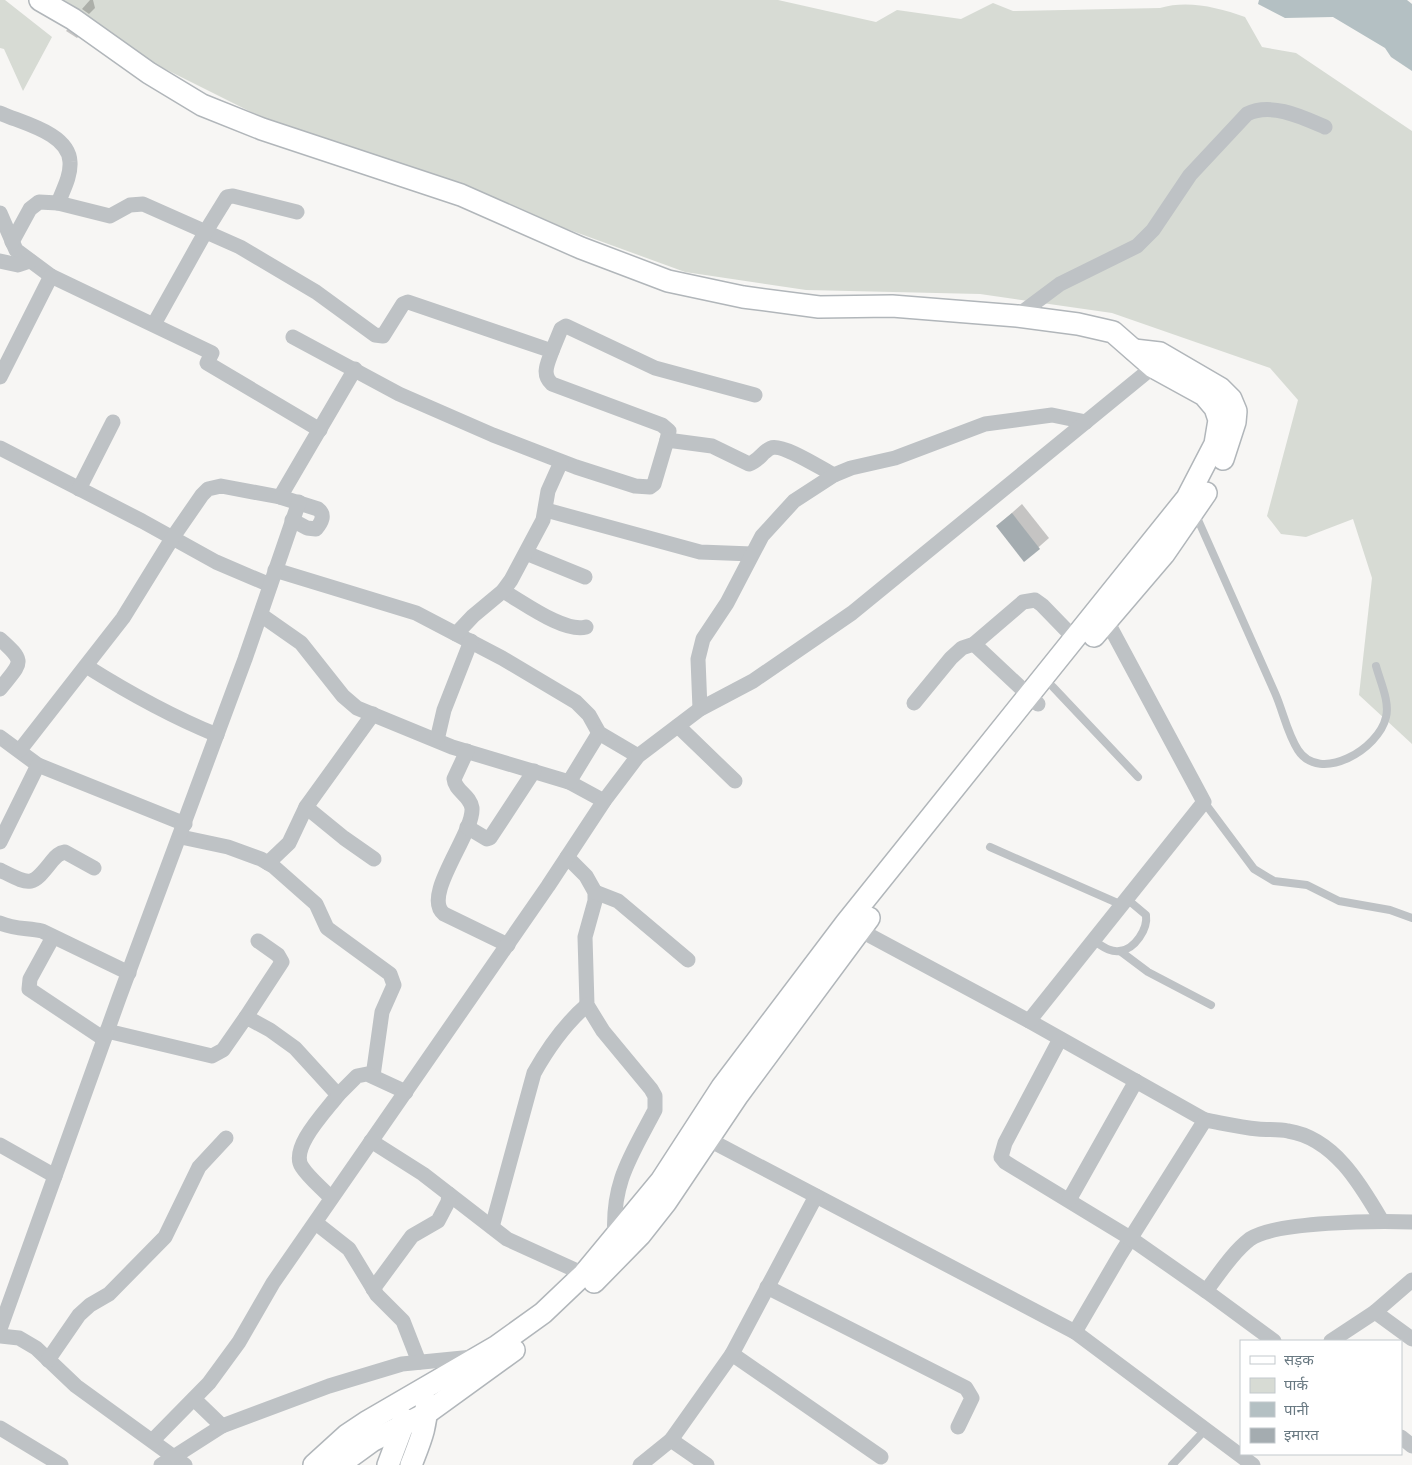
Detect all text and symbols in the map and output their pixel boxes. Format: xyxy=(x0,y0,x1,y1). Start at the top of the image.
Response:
legend xyxy=(1240,1340,1402,1455)
text: सड़क xyxy=(1284,1349,1314,1369)
text: पार्क xyxy=(1284,1374,1308,1394)
text: पानी xyxy=(1284,1399,1310,1419)
text: इमारत xyxy=(1284,1424,1319,1444)

